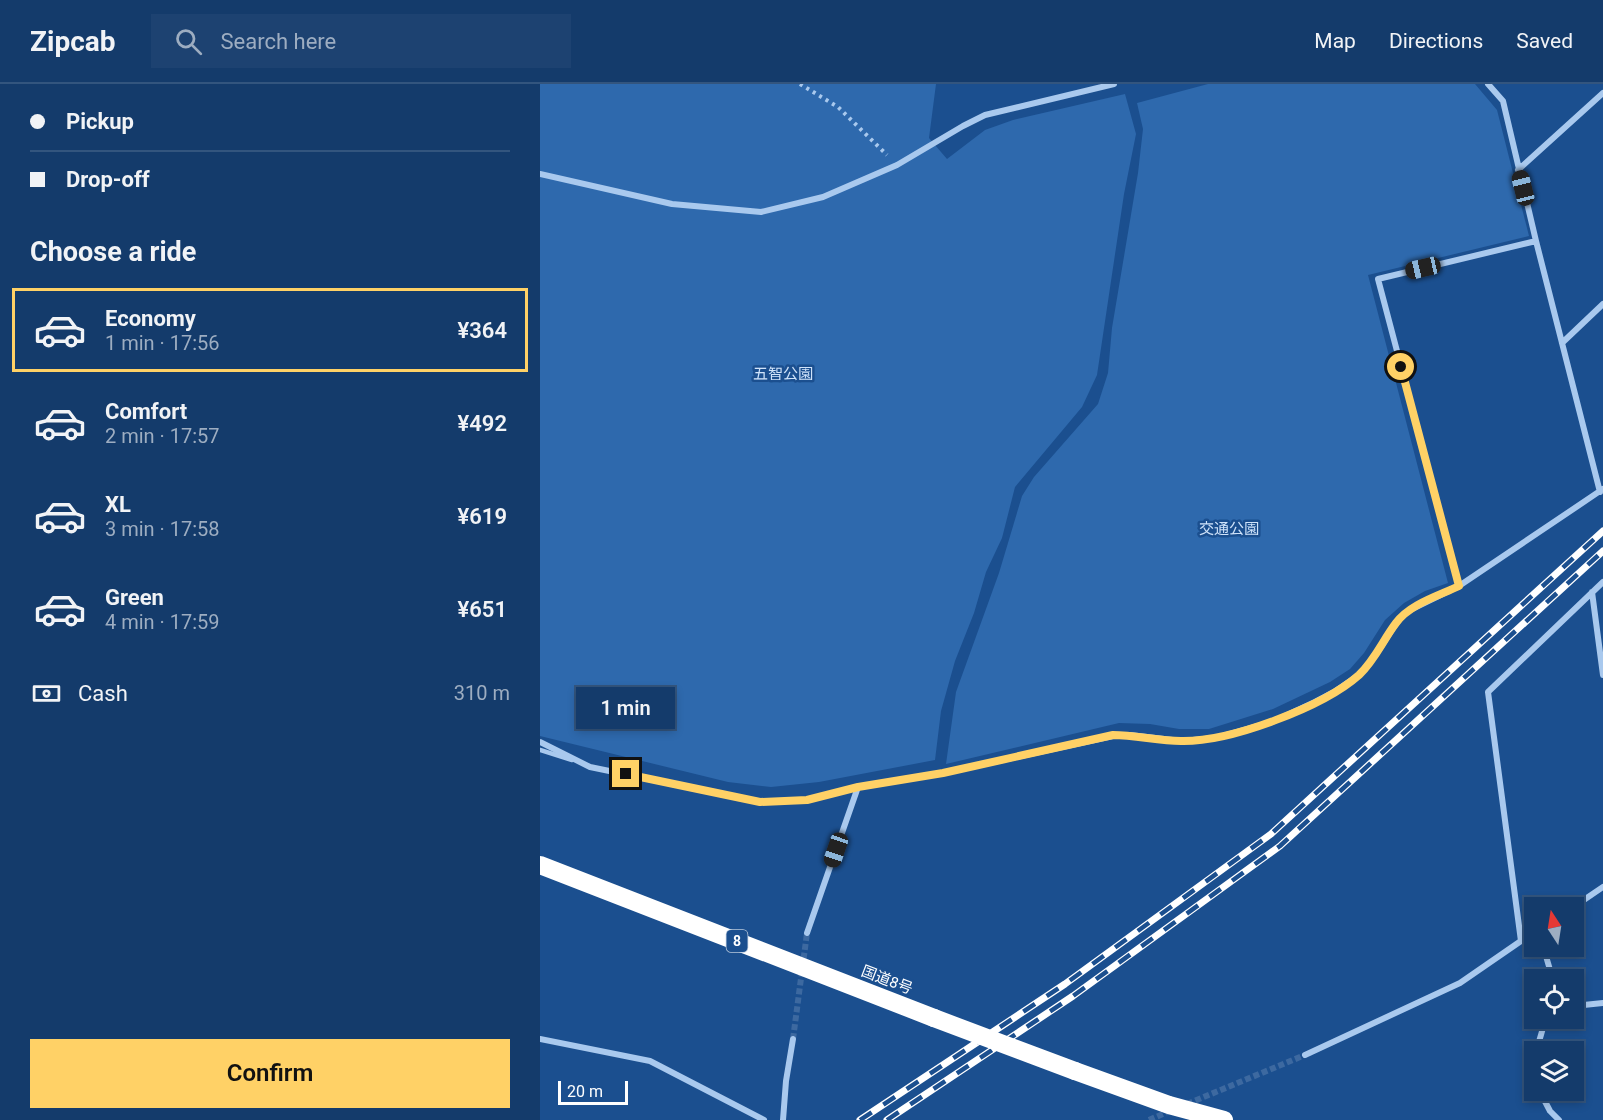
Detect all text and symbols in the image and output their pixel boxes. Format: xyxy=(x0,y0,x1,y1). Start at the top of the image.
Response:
search box xyxy=(151,14,571,68)
text: Zipcab xyxy=(30,25,115,58)
icon: search xyxy=(172,25,205,58)
text: Search here xyxy=(220,29,336,54)
text: Map xyxy=(1314,29,1356,53)
text: Directions xyxy=(1389,29,1483,53)
text: Saved xyxy=(1516,29,1573,53)
text: Pickup xyxy=(66,109,134,134)
text: Drop-off xyxy=(66,167,150,192)
car xyxy=(1510,168,1536,208)
text: Choose a ride xyxy=(30,236,196,268)
car xyxy=(1403,255,1443,281)
icon: car xyxy=(33,303,87,357)
text: Economy xyxy=(105,306,196,331)
text: ¥364 xyxy=(458,318,507,343)
text: 1 min · 17:56 xyxy=(105,331,220,355)
route start xyxy=(1387,353,1414,380)
park label: 五智公園 xyxy=(753,365,813,383)
icon: car xyxy=(33,396,87,450)
text: Comfort xyxy=(105,399,187,424)
text: ¥492 xyxy=(458,411,507,436)
text: 2 min · 17:57 xyxy=(105,424,220,448)
icon: car xyxy=(33,489,87,543)
text: XL xyxy=(105,492,131,517)
text: ¥619 xyxy=(458,504,507,529)
text: 3 min · 17:58 xyxy=(105,517,220,541)
park label: 交通公園 xyxy=(1199,520,1259,538)
icon: car xyxy=(33,582,87,636)
text: Green xyxy=(105,585,164,610)
text: ¥651 xyxy=(458,597,507,622)
text: 4 min · 17:59 xyxy=(105,610,220,634)
icon: cash xyxy=(30,677,63,710)
text: Cash xyxy=(78,681,128,706)
text: 310 m xyxy=(454,681,510,705)
callout: 1 min xyxy=(576,687,676,729)
text: 1 min xyxy=(600,696,651,720)
route end xyxy=(612,760,639,787)
car xyxy=(822,830,850,870)
north arrow xyxy=(1524,897,1584,957)
map controls xyxy=(1524,897,1584,1101)
road number: 8 xyxy=(726,930,748,952)
street label: 国道8号 xyxy=(859,962,915,998)
button: locate xyxy=(1524,969,1584,1029)
button: Confirm xyxy=(30,1039,510,1108)
button: layers xyxy=(1524,1041,1584,1101)
scale bar xyxy=(558,1078,628,1106)
text: 20 m xyxy=(567,1082,603,1101)

